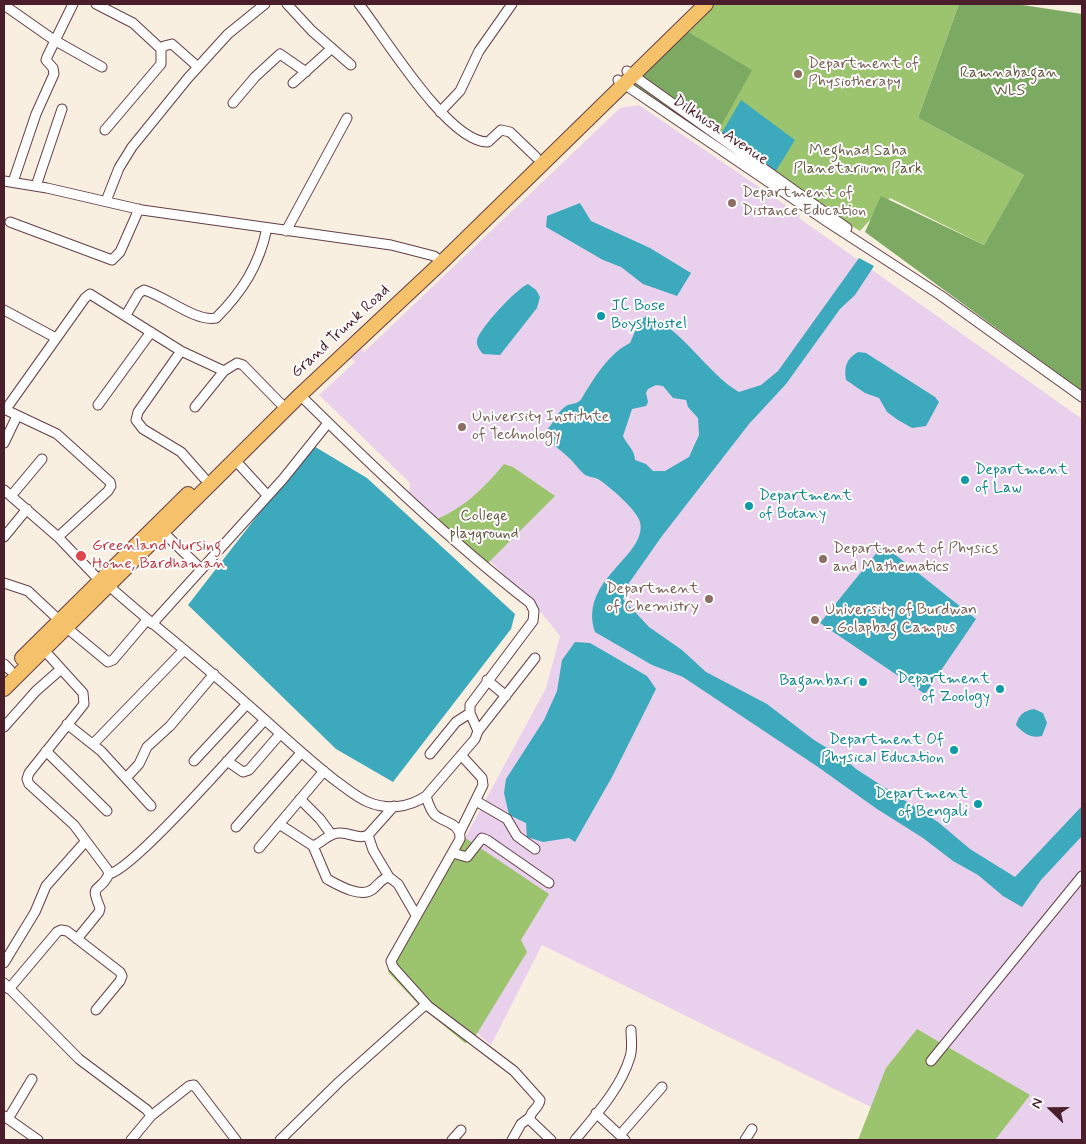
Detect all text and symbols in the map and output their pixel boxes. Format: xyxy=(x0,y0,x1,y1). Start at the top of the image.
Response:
place label: Department of Physiotherapy xyxy=(808,55,919,93)
park label: Ramnabagan WLS xyxy=(960,64,1058,102)
marker: Department of Physiotherapy xyxy=(792,68,804,80)
street label: Dilkhusa Avenue xyxy=(668,92,772,170)
park label: Meghnad Saha Planetarium Park xyxy=(793,142,923,180)
place label: Department of Distance Education xyxy=(742,184,866,222)
marker: Department of Distance Education xyxy=(726,197,738,209)
street label: Grand Trunk Road xyxy=(288,281,394,383)
place label: JC Bose Boys Hostel xyxy=(611,297,687,335)
marker: JC Bose Boys Hostel xyxy=(595,310,607,322)
place label: University Institute of Technology xyxy=(472,408,609,446)
marker: University Institute of Technology xyxy=(456,421,468,433)
place label: Department of Law xyxy=(975,461,1068,499)
marker: Department of Law xyxy=(959,474,971,486)
place label: Department of Botany xyxy=(759,487,852,525)
marker: Department of Botany xyxy=(743,500,755,512)
park label: College playground xyxy=(449,507,519,545)
place label: Greenland Nursing Home, Bardhaman xyxy=(92,537,226,575)
place label: Department of Physics and Mathematics xyxy=(833,540,998,578)
marker: Greenland Nursing Home, Bardhaman xyxy=(74,549,88,563)
marker: Department of Physics and Mathematics xyxy=(817,553,829,565)
place label: Department of Chemistry xyxy=(606,580,699,618)
marker: Department of Chemistry xyxy=(703,593,715,605)
place label: University of Burdwan - Golapbag Campus xyxy=(825,601,977,639)
marker: University of Burdwan - Golapbag Campus xyxy=(809,614,821,626)
place label: Department of Zoology xyxy=(897,670,990,708)
place label: Baganbari xyxy=(779,672,853,692)
marker: Baganbari xyxy=(857,676,869,688)
marker: Department of Zoology xyxy=(994,683,1006,695)
place label: Department Of Physical Education xyxy=(821,731,944,769)
marker: Department Of Physical Education xyxy=(948,744,960,756)
place label: Department of Bengali xyxy=(875,785,968,823)
marker: Department of Bengali xyxy=(972,798,984,810)
north arrow xyxy=(1026,1084,1076,1134)
text: N xyxy=(1027,1096,1047,1111)

